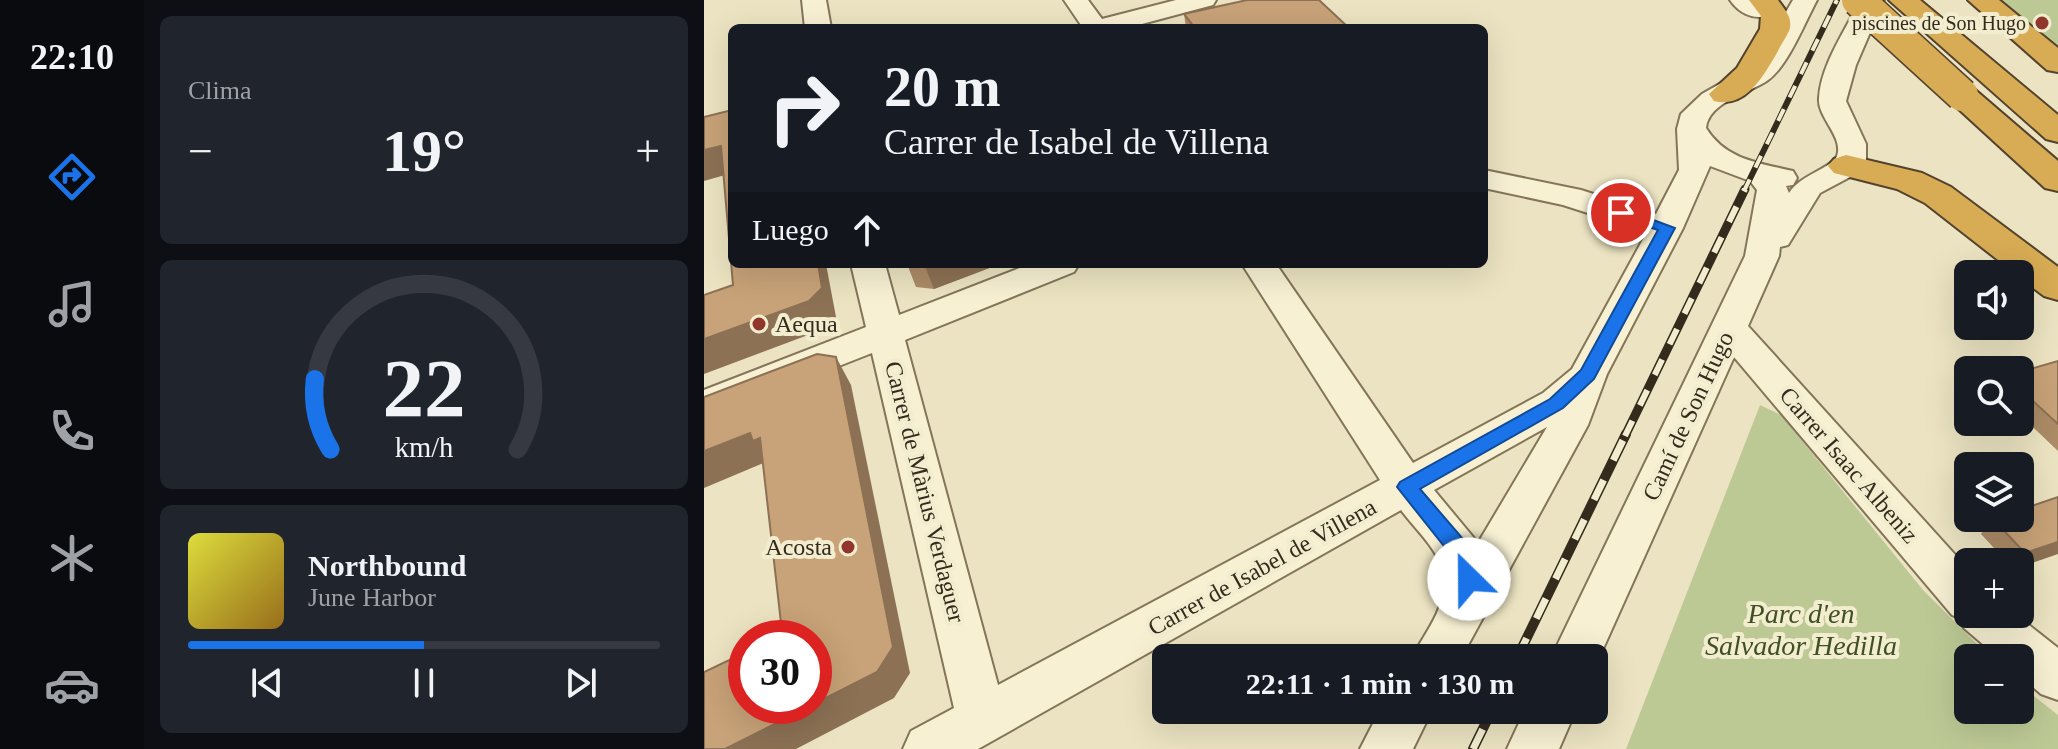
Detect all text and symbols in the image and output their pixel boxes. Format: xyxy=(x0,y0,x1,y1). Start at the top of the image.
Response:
place label: piscines de Son Hugo xyxy=(1852,12,2026,35)
marker: piscines de Son Hugo xyxy=(2033,14,2051,32)
text: 22:10 xyxy=(30,37,114,77)
icon: right xyxy=(752,56,856,160)
text: 20 m xyxy=(884,56,1001,118)
text: Clima xyxy=(188,76,252,105)
text: 19° xyxy=(382,118,466,184)
text: Carrer de Isabel de Villena xyxy=(884,122,1269,162)
text: − xyxy=(188,127,213,176)
text: + xyxy=(635,127,660,176)
icon: directions xyxy=(44,149,100,205)
pin xyxy=(1587,179,1655,247)
icon: arrive xyxy=(1599,191,1643,235)
icon: ahead xyxy=(845,208,889,252)
text: Luego xyxy=(752,213,829,246)
map controls xyxy=(1954,260,2034,724)
button: sound xyxy=(1954,260,2034,340)
icon: music xyxy=(44,276,100,332)
place label: Aequa xyxy=(775,311,838,337)
marker: Aequa xyxy=(750,315,768,333)
street label: Camí de Son Hugo xyxy=(1637,327,1739,505)
text: 22 xyxy=(382,342,466,434)
button: search xyxy=(1954,356,2034,436)
street label: Carrer de Màrius Verdaguer xyxy=(880,359,970,625)
street label: Carrer Isaac Albeniz xyxy=(1774,382,1924,548)
icon: phone xyxy=(44,403,100,459)
text: km/h xyxy=(395,433,453,464)
button: layers xyxy=(1954,452,2034,532)
street label: Carrer de Isabel de Villena xyxy=(1143,493,1381,641)
icon: climate xyxy=(44,530,100,586)
place label: Acosta xyxy=(765,534,832,560)
position arrow xyxy=(1427,537,1511,621)
marker: Acosta xyxy=(839,538,857,556)
button: + xyxy=(1954,548,2034,628)
text: Northbound xyxy=(308,549,466,582)
text: June Harbor xyxy=(308,583,436,612)
park label: Parc d'en Salvador Hedilla xyxy=(1705,598,1897,661)
speed limit sign: 30 xyxy=(728,620,832,724)
button: − xyxy=(1954,644,2034,724)
icon: car xyxy=(44,657,100,713)
icon: previous xyxy=(245,661,289,705)
icon: pause xyxy=(402,661,446,705)
icon: next xyxy=(559,661,603,705)
text: 22:11 · 1 min · 130 m xyxy=(1246,667,1514,700)

